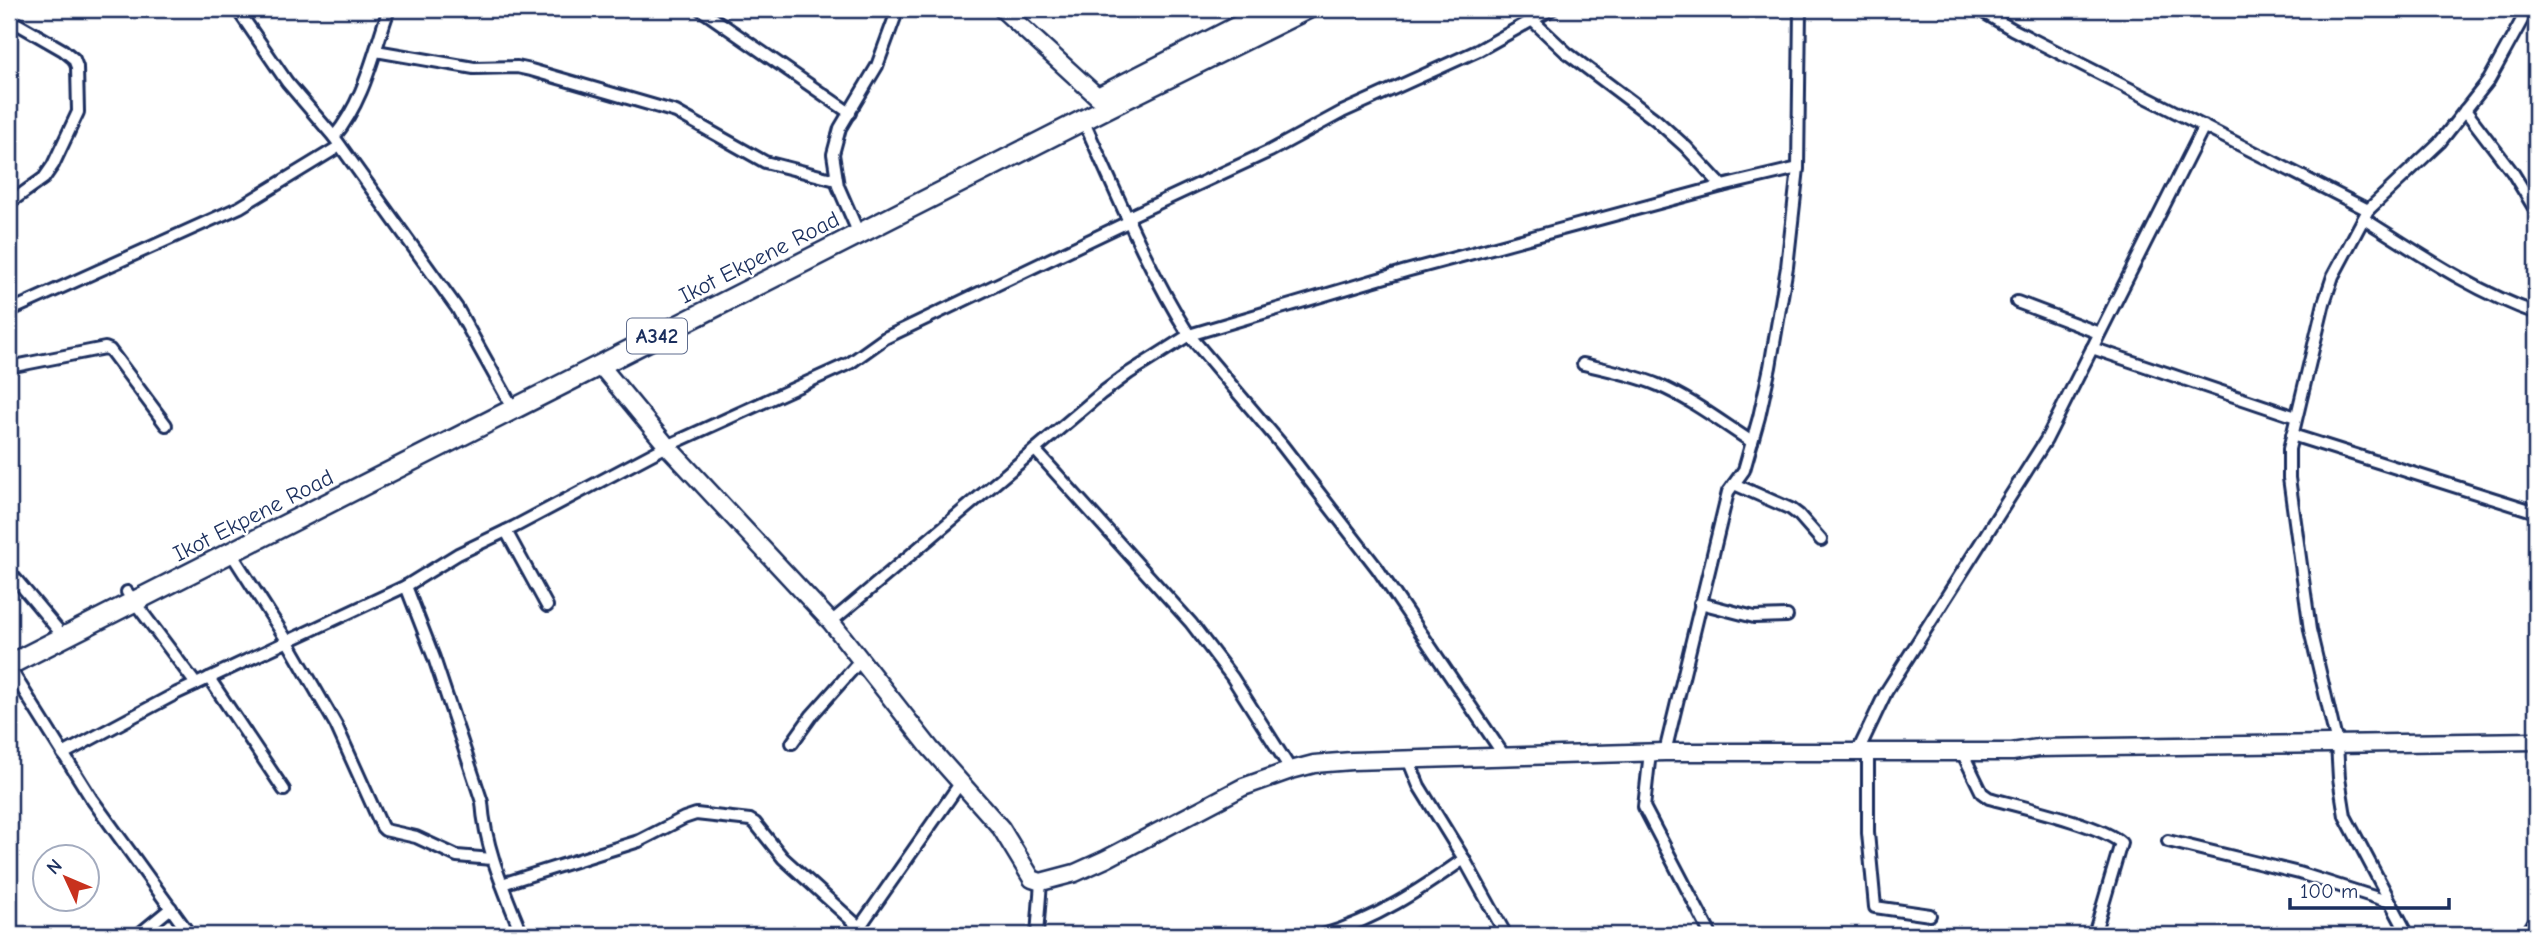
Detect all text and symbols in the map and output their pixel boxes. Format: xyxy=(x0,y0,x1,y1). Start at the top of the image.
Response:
street label: Ikot Ekpene Road xyxy=(675,205,844,309)
road number: A342 xyxy=(627,318,687,354)
street label: Ikot Ekpene Road xyxy=(169,463,338,567)
north arrow xyxy=(32,842,102,912)
text: N xyxy=(42,855,67,879)
scale bar xyxy=(2290,867,2449,911)
text: 100 m xyxy=(2300,879,2358,903)

